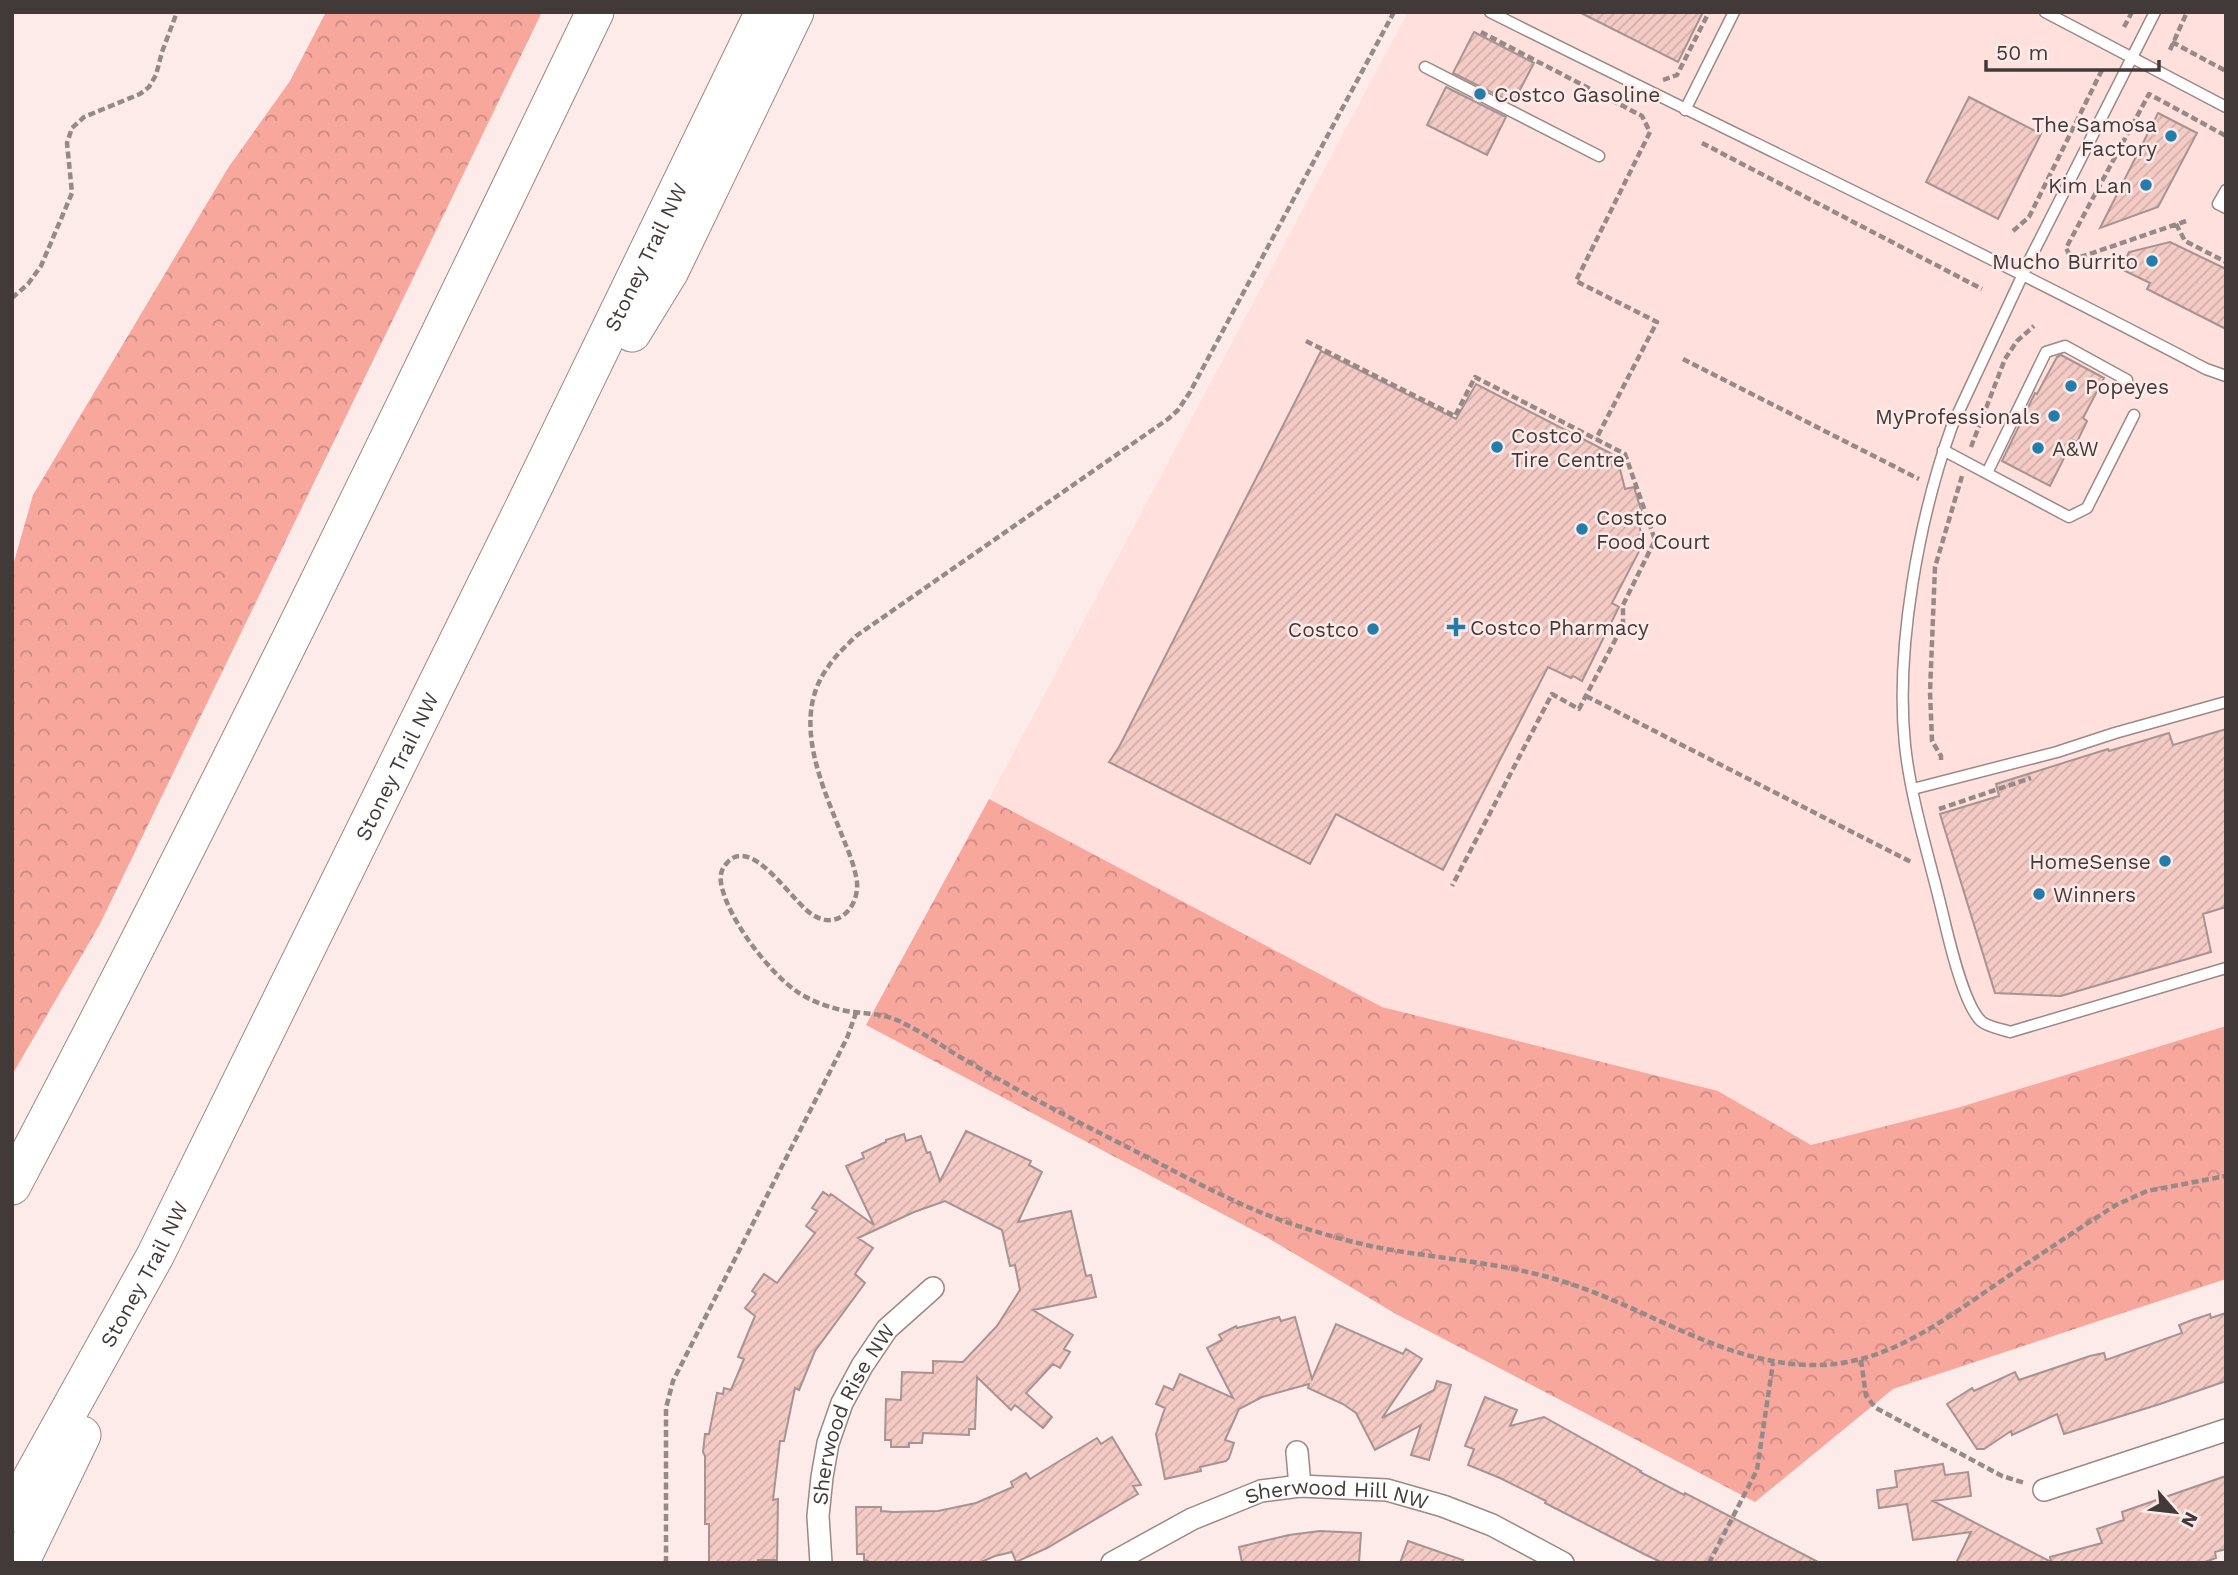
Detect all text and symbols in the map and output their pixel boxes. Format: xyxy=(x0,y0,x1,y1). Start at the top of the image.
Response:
scale bar xyxy=(1986,28,2159,72)
text: 50 m xyxy=(1996,40,2048,65)
place label: Costco Gasoline xyxy=(1494,82,1660,107)
marker: Costco Gasoline xyxy=(1472,86,1488,102)
place label: The Samosa Factory xyxy=(2032,112,2157,161)
marker: The Samosa Factory xyxy=(2163,128,2179,144)
place label: Kim Lan xyxy=(2048,173,2132,198)
marker: Kim Lan xyxy=(2138,177,2154,193)
street label: Stoney Trail NW xyxy=(599,179,692,335)
place label: Mucho Burrito xyxy=(1992,249,2138,274)
marker: Mucho Burrito xyxy=(2144,253,2160,269)
place label: Popeyes xyxy=(2085,374,2169,399)
marker: Popeyes xyxy=(2063,378,2079,394)
place label: MyProfessionals xyxy=(1875,404,2040,429)
marker: MyProfessionals xyxy=(2046,408,2062,424)
place label: Costco Tire Centre xyxy=(1511,423,1625,472)
place label: A&W xyxy=(2052,436,2099,461)
marker: Costco Tire Centre xyxy=(1489,439,1505,455)
marker: A&W xyxy=(2030,440,2046,456)
place label: Costco Food Court xyxy=(1596,505,1710,554)
marker: Costco Food Court xyxy=(1574,521,1590,537)
place label: Costco Pharmacy xyxy=(1470,615,1649,640)
place label: Costco xyxy=(1288,617,1359,642)
marker: Costco Pharmacy xyxy=(1448,619,1464,635)
marker: Costco xyxy=(1365,621,1381,637)
street label: Stoney Trail NW xyxy=(349,688,443,844)
place label: HomeSense xyxy=(2029,849,2151,874)
marker: HomeSense xyxy=(2157,853,2173,869)
place label: Winners xyxy=(2053,882,2136,907)
marker: Winners xyxy=(2031,886,2047,902)
street label: Stoney Trail NW xyxy=(94,1197,193,1351)
street label: Sherwood Rise NW xyxy=(807,1319,899,1506)
street label: Sherwood Hill NW xyxy=(1241,1473,1432,1514)
north arrow xyxy=(2140,1477,2210,1547)
text: N xyxy=(2176,1508,2203,1531)

